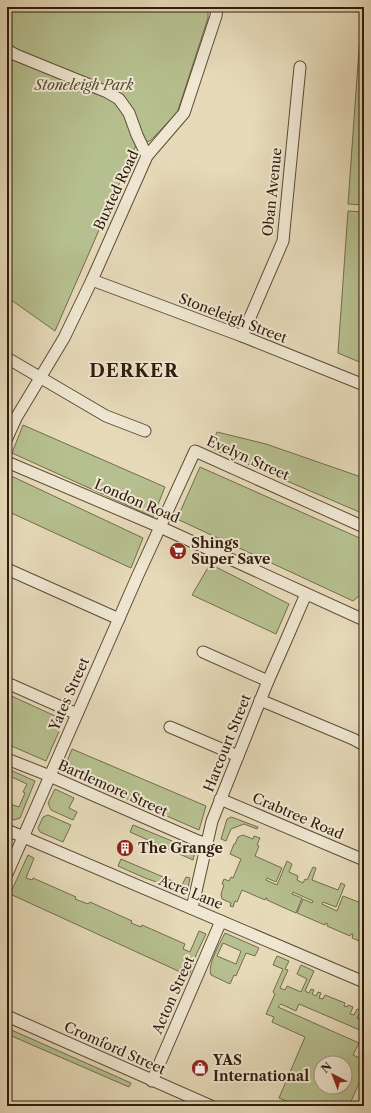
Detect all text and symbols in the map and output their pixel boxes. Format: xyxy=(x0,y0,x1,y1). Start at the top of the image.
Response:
park label: Stoneleigh Park xyxy=(33,76,134,94)
street label: Buxted Road xyxy=(90,147,143,233)
street label: Oban Avenue xyxy=(258,147,286,237)
street label: Stoneleigh Street xyxy=(176,289,290,347)
district label: DERKER xyxy=(89,360,179,382)
street label: Evelyn Street xyxy=(204,432,292,484)
street label: London Road xyxy=(92,475,183,527)
place label: Shings Super Save xyxy=(191,534,270,568)
supermarket icon: Shings Super Save xyxy=(168,541,188,561)
street label: Yates Street xyxy=(44,655,93,734)
street label: Harcourt Street xyxy=(199,691,255,794)
street label: Bartlemore Street xyxy=(55,756,171,820)
street label: Crabtree Road xyxy=(250,789,347,843)
building icon: The Grange xyxy=(115,838,135,858)
place label: The Grange xyxy=(138,839,223,857)
street label: Acre Lane xyxy=(155,871,226,913)
street label: Acton Street xyxy=(147,953,198,1038)
street label: Cromford Street xyxy=(61,1018,169,1078)
place label: YAS International xyxy=(212,1051,309,1085)
north arrow xyxy=(313,1055,353,1095)
shop icon: YAS International xyxy=(190,1058,210,1078)
text: N xyxy=(318,1059,335,1076)

